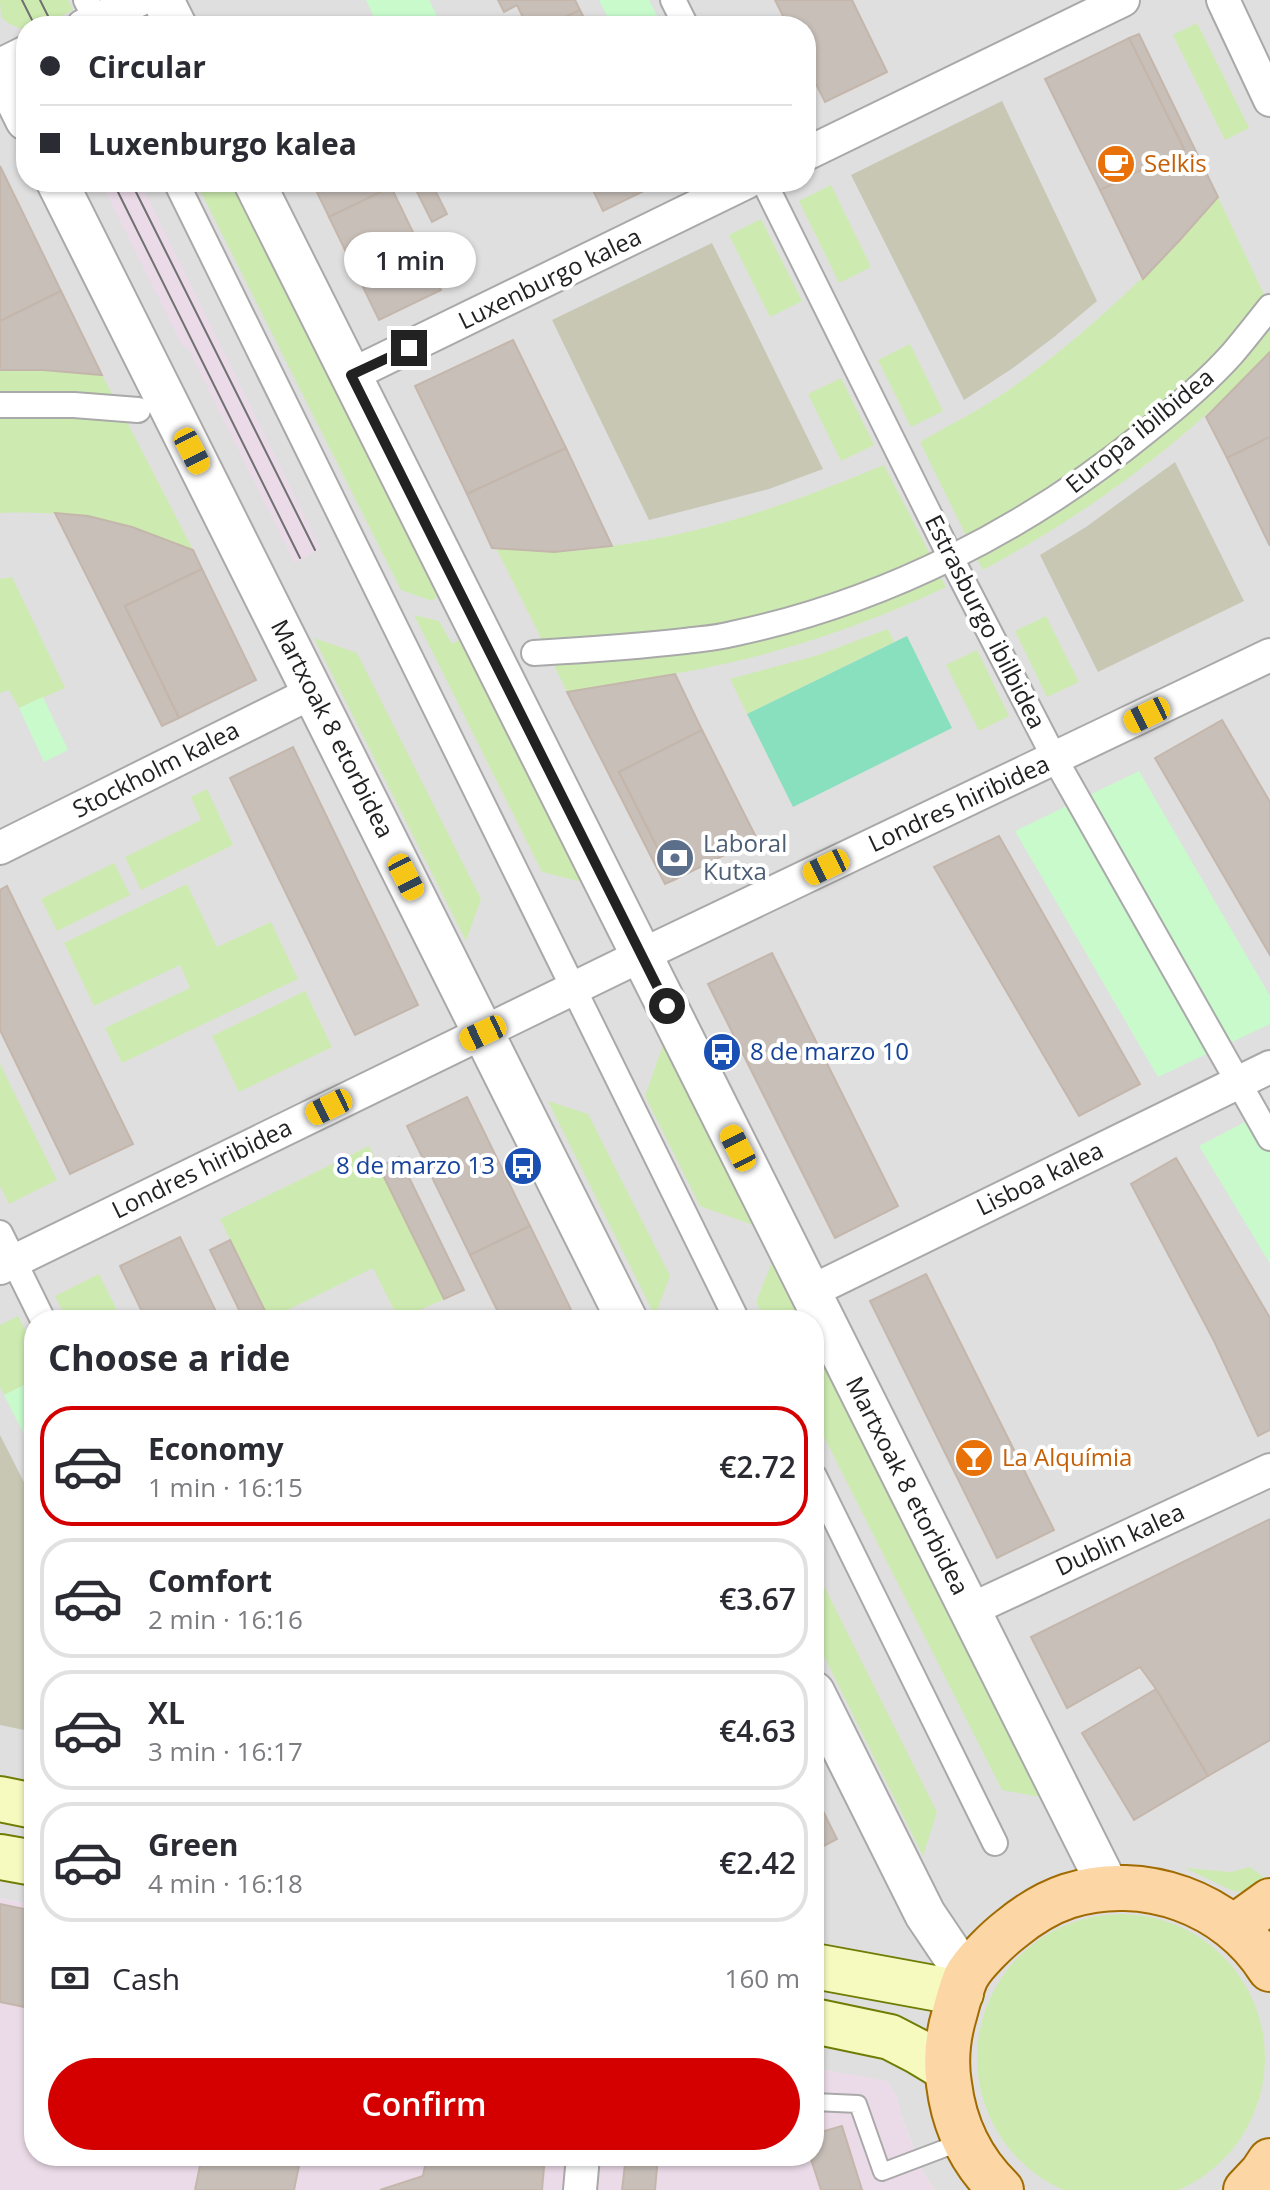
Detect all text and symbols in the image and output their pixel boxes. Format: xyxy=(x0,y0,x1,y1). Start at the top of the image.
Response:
text: Circular xyxy=(88,46,206,87)
text: Luxenburgo kalea xyxy=(88,123,357,164)
cafe icon: Selkis xyxy=(1095,143,1137,185)
place label: Selkis xyxy=(1144,146,1207,179)
street label: Luxenburgo kalea xyxy=(452,219,646,336)
callout: 1 min xyxy=(343,232,475,288)
text: 1 min xyxy=(375,242,445,278)
route end xyxy=(391,330,427,366)
street label: Europa ibilbidea xyxy=(1058,360,1220,500)
car xyxy=(170,424,214,478)
street label: Estrasburgo ibilbidea xyxy=(918,509,1055,734)
street label: Martxoak 8 etorbidea xyxy=(264,613,403,843)
car xyxy=(1120,694,1174,736)
street label: Stockholm kalea xyxy=(66,712,244,825)
street label: Londres hiribidea xyxy=(862,746,1054,859)
place label: Laboral Kutxa xyxy=(703,826,787,887)
bank icon: Laboral Kutxa xyxy=(654,837,696,879)
car xyxy=(799,846,853,888)
car xyxy=(384,850,428,904)
route start xyxy=(649,988,685,1024)
car xyxy=(456,1012,510,1054)
bus stop icon: 8 de marzo 10 xyxy=(701,1031,743,1073)
place label: 8 de marzo 10 xyxy=(750,1034,909,1067)
car xyxy=(302,1086,356,1128)
street label: Londres hiribidea xyxy=(106,1110,297,1225)
car xyxy=(716,1121,760,1175)
street label: Lisboa kalea xyxy=(970,1133,1108,1223)
bus stop icon: 8 de marzo 13 xyxy=(502,1145,544,1187)
place label: 8 de marzo 13 xyxy=(336,1148,495,1181)
text: Choose a ride xyxy=(48,1333,290,1382)
street label: Martxoak 8 etorbidea xyxy=(839,1370,978,1600)
text: Economy xyxy=(148,1428,284,1469)
icon: car xyxy=(52,1430,124,1502)
bar icon: La Alquímia xyxy=(953,1437,995,1479)
place label: La Alquímia xyxy=(1002,1440,1132,1473)
text: €2.72 xyxy=(719,1446,796,1487)
text: 1 min · 16:15 xyxy=(148,1469,303,1505)
street label: Dublin kalea xyxy=(1050,1494,1189,1583)
text: Comfort xyxy=(148,1560,272,1601)
icon: car xyxy=(52,1562,124,1634)
text: €3.67 xyxy=(719,1578,796,1619)
text: 2 min · 16:16 xyxy=(148,1601,303,1637)
text: XL xyxy=(148,1692,185,1733)
icon: car xyxy=(52,1694,124,1766)
text: €4.63 xyxy=(719,1710,796,1751)
text: 3 min · 16:17 xyxy=(148,1733,303,1769)
text: Green xyxy=(148,1824,239,1865)
icon: car xyxy=(52,1826,124,1898)
text: €2.42 xyxy=(719,1842,796,1883)
text: 4 min · 16:18 xyxy=(148,1865,303,1901)
icon: cash xyxy=(48,1956,92,2000)
text: Cash xyxy=(112,1958,180,1999)
text: 160 m xyxy=(725,1960,800,1996)
button: Confirm xyxy=(48,2058,800,2150)

